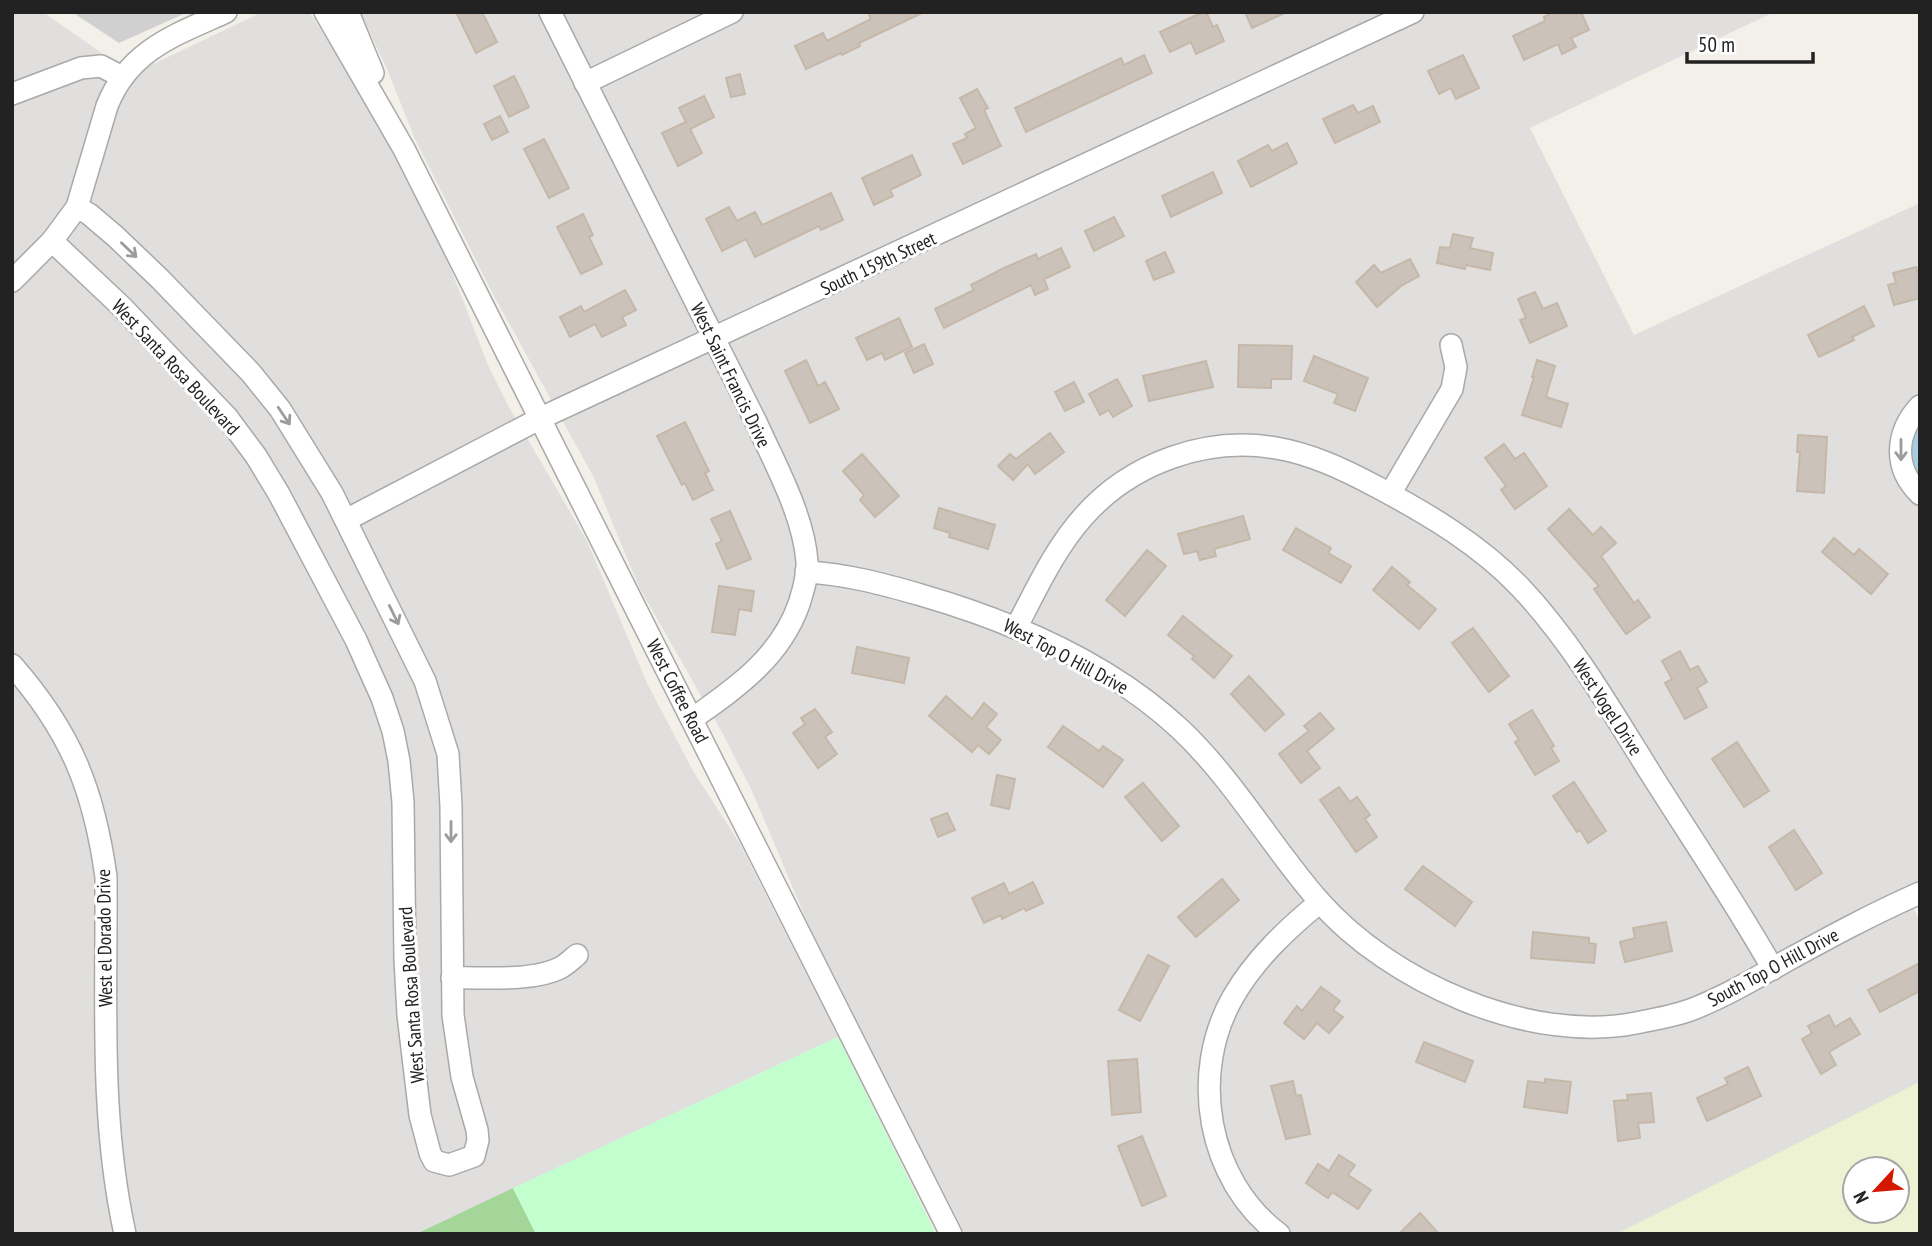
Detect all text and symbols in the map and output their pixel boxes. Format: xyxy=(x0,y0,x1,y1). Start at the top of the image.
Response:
scale bar xyxy=(1687,21,1813,65)
text: 50 m xyxy=(1698,31,1735,58)
street label: South 159th Street xyxy=(816,225,940,300)
one-way arrow xyxy=(120,242,137,259)
street label: West Santa Rosa Boulevard xyxy=(107,294,245,440)
street label: West Saint Francis Drive xyxy=(686,299,776,451)
one-way arrow xyxy=(277,406,291,425)
one-way arrow xyxy=(1894,438,1908,461)
one-way arrow xyxy=(388,604,401,625)
street label: West Top O Hill Drive xyxy=(999,613,1133,699)
street label: West Coffee Road xyxy=(642,635,714,747)
street label: West Vogel Drive xyxy=(1568,654,1648,760)
one-way arrow xyxy=(444,820,458,843)
street label: West el Dorado Drive xyxy=(91,869,117,1007)
street label: West Santa Rosa Boulevard xyxy=(393,906,429,1084)
street label: South Top O Hill Drive xyxy=(1703,922,1843,1012)
north arrow xyxy=(1841,1155,1911,1225)
text: N xyxy=(1848,1188,1874,1207)

